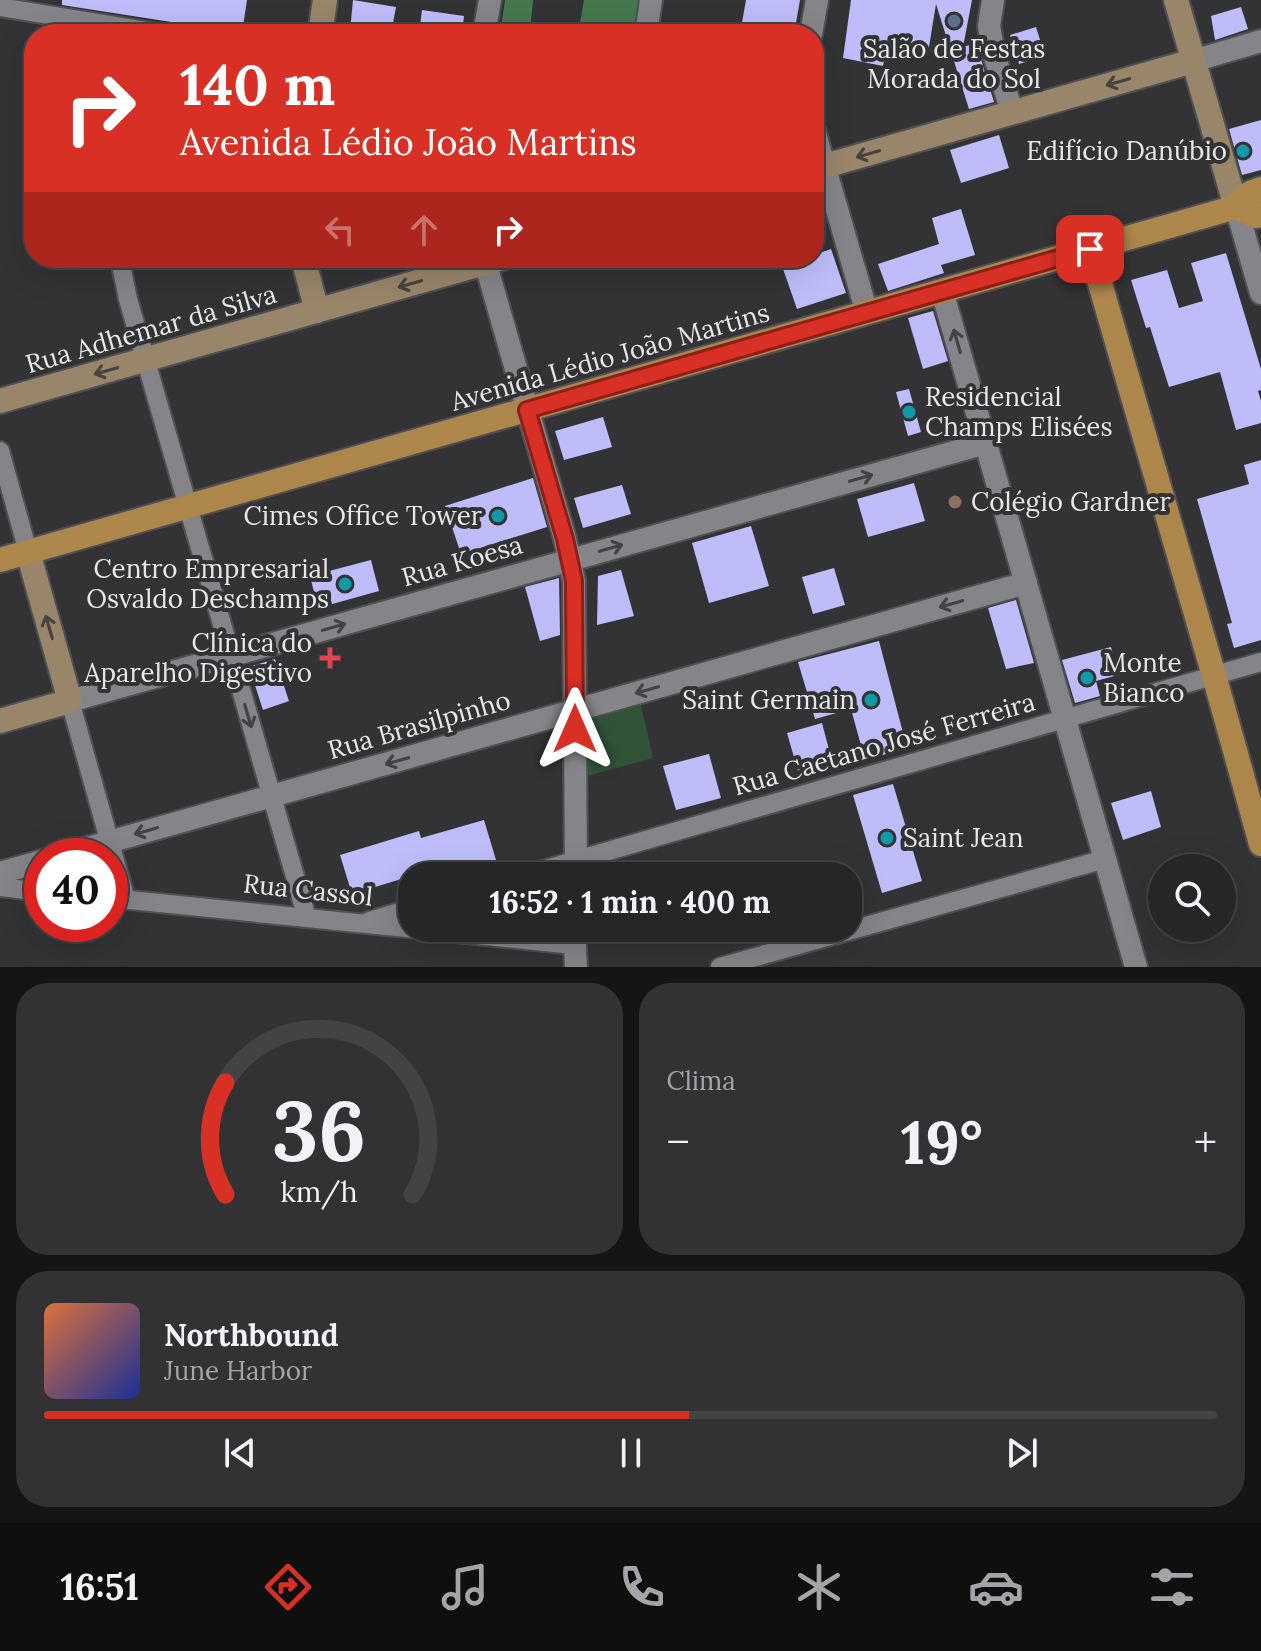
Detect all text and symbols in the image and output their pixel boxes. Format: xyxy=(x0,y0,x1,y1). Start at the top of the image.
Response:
marker: Salão de Festas Morada do Sol xyxy=(945,12,963,30)
place label: Salão de Festas Morada do Sol xyxy=(863,32,1045,95)
text: 140 m xyxy=(180,49,335,120)
icon: right xyxy=(48,56,152,160)
one-way arrow xyxy=(1105,75,1131,90)
text: Avenida Lédio João Martins xyxy=(180,119,637,165)
place label: Edifício Danúbio xyxy=(1026,134,1227,167)
marker: Edifício Danúbio xyxy=(1234,142,1252,160)
one-way arrow xyxy=(855,147,881,162)
icon: left xyxy=(318,208,362,252)
icon: ahead xyxy=(402,208,446,252)
icon: right xyxy=(486,208,530,252)
pin xyxy=(1056,215,1124,283)
icon: arrive xyxy=(1068,227,1112,271)
street label: Rua Adhemar da Silva xyxy=(22,277,280,380)
one-way arrow xyxy=(398,278,423,292)
street label: Avenida Lédio João Martins xyxy=(446,295,773,418)
one-way arrow xyxy=(949,328,964,354)
one-way arrow xyxy=(94,364,120,379)
place label: Residencial Champs Elisées xyxy=(925,380,1113,443)
marker: Residencial Champs Elisées xyxy=(900,403,918,421)
one-way arrow xyxy=(848,470,874,485)
place label: Colégio Gardner xyxy=(971,485,1172,518)
marker: Colégio Gardner xyxy=(946,493,964,511)
place label: Cimes Office Tower xyxy=(244,499,483,532)
marker: Cimes Office Tower xyxy=(489,507,507,525)
street label: Rua Koesa xyxy=(398,528,526,594)
one-way arrow xyxy=(598,540,624,555)
place label: Centro Empresarial Osvaldo Deschamps xyxy=(86,552,329,615)
marker: Centro Empresarial Osvaldo Deschamps xyxy=(336,575,354,593)
one-way arrow xyxy=(939,598,964,613)
one-way arrow xyxy=(41,614,56,640)
one-way arrow xyxy=(321,618,347,633)
place label: Clínica do Aparelho Digestivo xyxy=(83,626,312,689)
place label: Monte Bianco xyxy=(1103,646,1184,709)
marker: Clínica do Aparelho Digestivo xyxy=(319,647,341,669)
marker: Monte Bianco xyxy=(1078,669,1096,687)
street label: Rua Brasilpinho xyxy=(324,683,514,766)
one-way arrow xyxy=(634,683,660,698)
place label: Saint Germain xyxy=(682,683,855,716)
street label: Rua Caetano José Ferreira xyxy=(729,685,1039,802)
position arrow xyxy=(533,687,617,771)
marker: Saint Germain xyxy=(862,691,880,709)
one-way arrow xyxy=(241,702,256,728)
one-way arrow xyxy=(384,754,410,769)
place label: Saint Jean xyxy=(903,821,1023,854)
one-way arrow xyxy=(134,824,160,839)
marker: Saint Jean xyxy=(878,829,896,847)
speed limit sign: 40 xyxy=(24,838,128,942)
map controls xyxy=(1148,854,1236,942)
button: search xyxy=(1148,854,1236,942)
street label: Rua Cassol xyxy=(242,866,374,913)
text: 16:52 · 1 min · 400 m xyxy=(490,883,770,921)
text: Clima xyxy=(667,1064,736,1097)
text: 36 xyxy=(272,1077,366,1184)
text: 19° xyxy=(901,1104,983,1180)
text: − xyxy=(667,1114,690,1170)
text: + xyxy=(1194,1114,1217,1170)
text: km/h xyxy=(281,1173,358,1210)
text: Northbound xyxy=(164,1316,339,1354)
text: June Harbor xyxy=(164,1354,312,1387)
icon: previous xyxy=(218,1431,262,1475)
icon: pause xyxy=(609,1431,653,1475)
icon: next xyxy=(1000,1431,1044,1475)
icon: directions xyxy=(260,1559,316,1615)
icon: music xyxy=(437,1559,493,1615)
icon: phone xyxy=(614,1559,670,1615)
icon: climate xyxy=(791,1559,847,1615)
icon: car xyxy=(968,1559,1024,1615)
icon: filters xyxy=(1144,1559,1200,1615)
text: 16:51 xyxy=(60,1564,139,1610)

